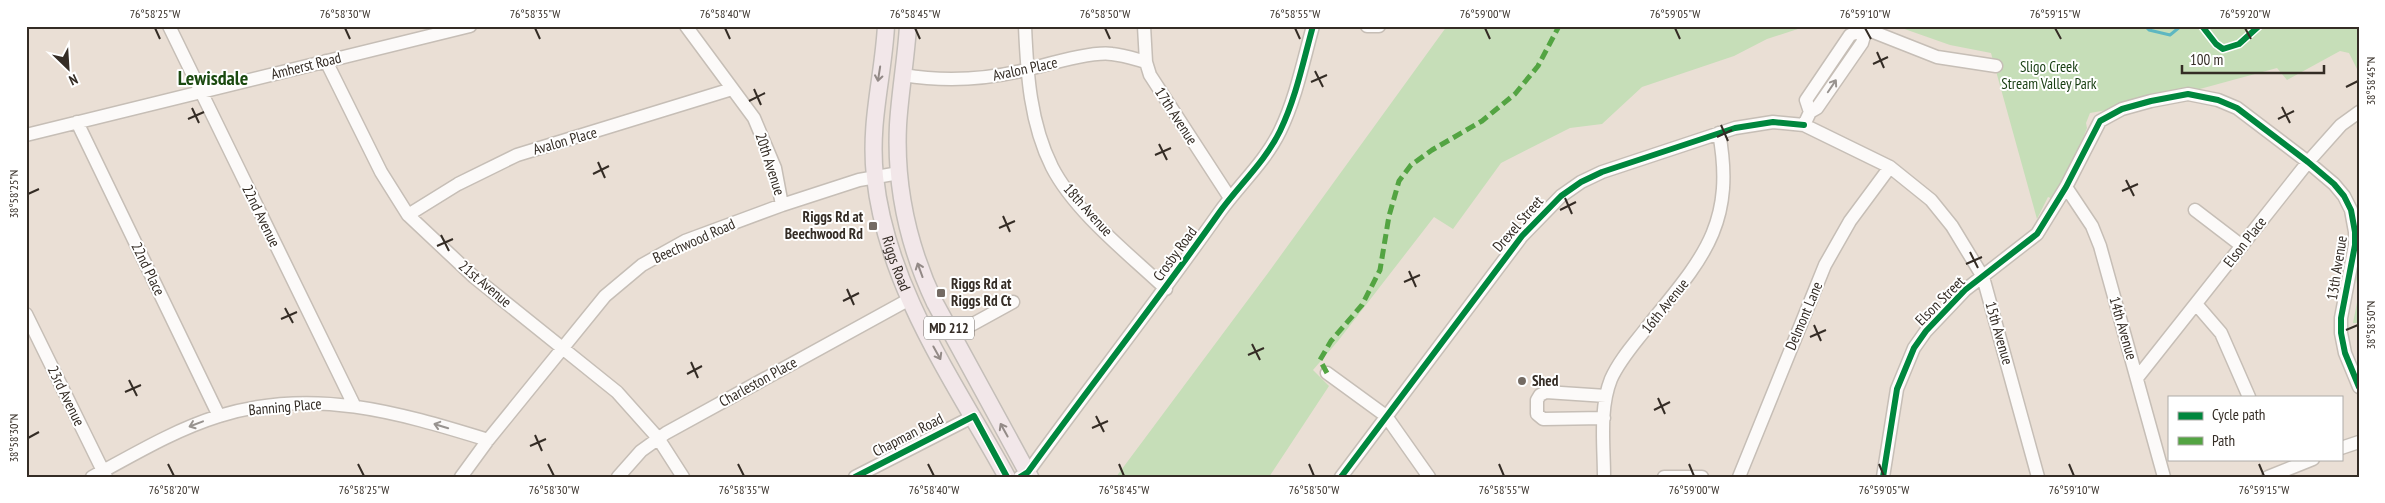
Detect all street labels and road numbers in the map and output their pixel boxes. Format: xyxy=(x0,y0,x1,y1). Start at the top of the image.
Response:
street label: Amherst Road xyxy=(269,48,343,83)
street label: Avalon Place xyxy=(991,52,1059,85)
street label: 17th Avenue xyxy=(1151,83,1202,148)
street label: Avalon Place xyxy=(531,122,599,159)
street label: 20th Avenue xyxy=(751,130,790,198)
street label: 18th Avenue xyxy=(1060,179,1117,240)
street label: 22nd Avenue xyxy=(238,181,285,250)
street label: Drexel Street xyxy=(1488,192,1547,255)
street label: Elson Place xyxy=(2219,213,2270,271)
street label: Beechwood Road xyxy=(650,214,738,267)
street label: Crosby Road xyxy=(1148,223,1201,285)
street label: Riggs Road xyxy=(878,234,915,294)
street label: 13th Avenue xyxy=(2322,234,2351,301)
street label: 22nd Place xyxy=(127,239,170,299)
street label: 21st Avenue xyxy=(455,256,516,311)
street label: Elson Street xyxy=(1911,272,1968,329)
street label: 16th Avenue xyxy=(1637,274,1692,337)
street label: Delmont Lane xyxy=(1781,279,1826,353)
street label: 14th Avenue xyxy=(2105,294,2142,362)
street label: 15th Avenue xyxy=(1981,299,2018,367)
road number: MD 212 xyxy=(924,316,974,339)
street label: Charleston Place xyxy=(715,352,800,411)
street label: 23rd Avenue xyxy=(44,362,89,429)
street label: Banning Place xyxy=(248,394,322,419)
street label: Chapman Road xyxy=(869,409,946,461)

